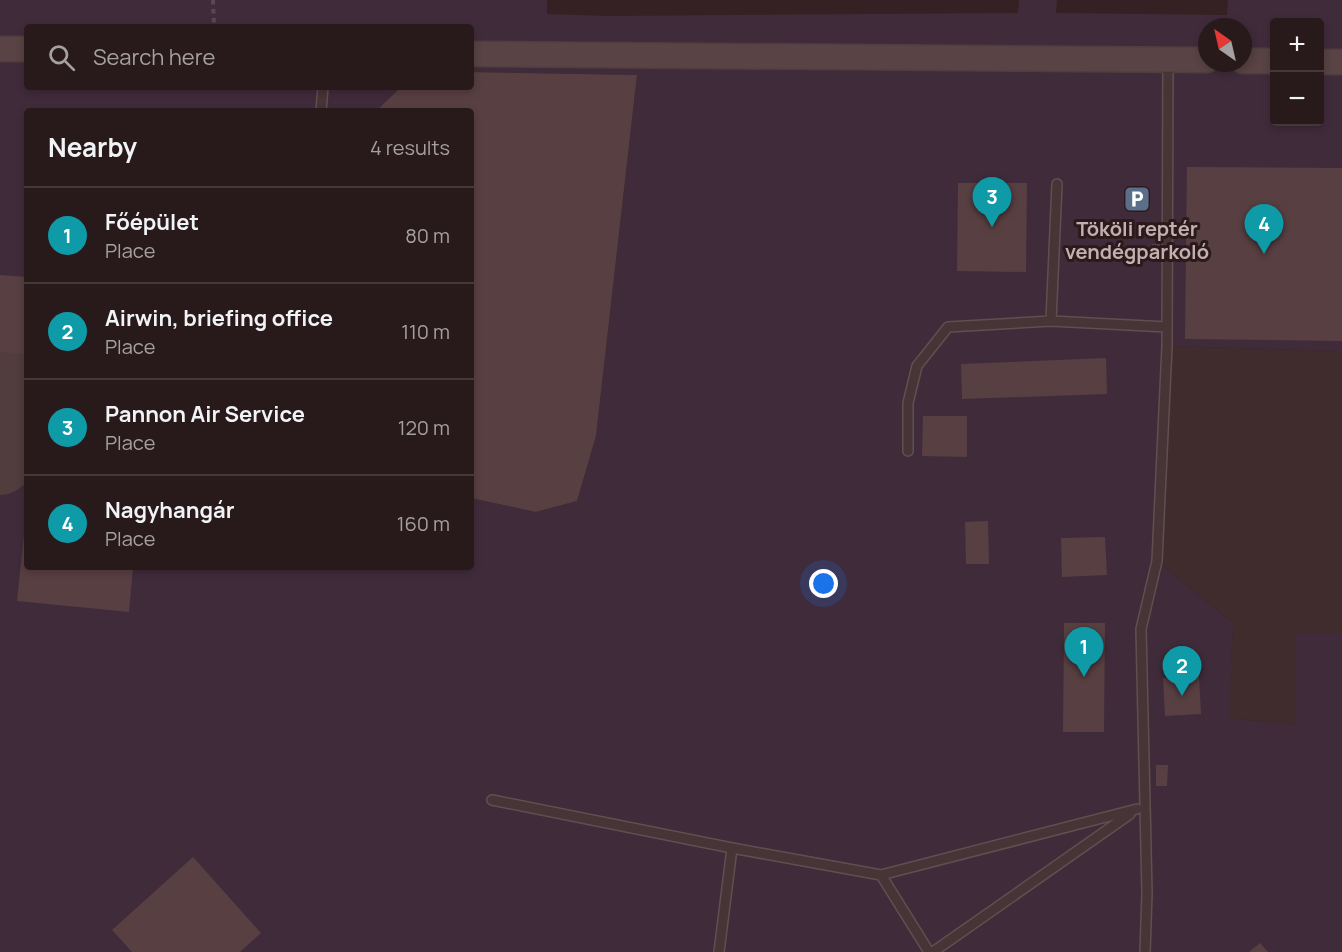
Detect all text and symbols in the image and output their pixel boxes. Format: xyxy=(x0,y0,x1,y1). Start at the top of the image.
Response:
north arrow xyxy=(1198,18,1252,72)
map controls xyxy=(1270,18,1324,126)
button: + xyxy=(1270,18,1324,72)
search box xyxy=(24,24,474,90)
icon: search xyxy=(45,41,78,74)
text: Search here xyxy=(93,42,215,72)
button: − xyxy=(1270,72,1324,126)
text: Nearby xyxy=(48,129,137,165)
text: 4 results xyxy=(370,134,450,161)
pin: 3 xyxy=(972,178,1012,227)
parking icon: Tököli reptér vendégparkoló xyxy=(1122,184,1152,214)
pin: 4 xyxy=(1244,204,1284,254)
text: Főépület xyxy=(105,207,199,237)
place label: Tököli reptér vendégparkoló xyxy=(1065,215,1209,265)
text: 1 xyxy=(63,222,72,249)
text: 80 m xyxy=(405,222,450,249)
text: Place xyxy=(105,237,155,264)
text: Airwin, briefing office xyxy=(105,303,333,333)
text: 2 xyxy=(62,318,73,345)
text: 110 m xyxy=(401,318,450,345)
text: Place xyxy=(105,333,155,360)
text: Pannon Air Service xyxy=(105,399,305,429)
text: 3 xyxy=(62,414,73,441)
text: 120 m xyxy=(398,414,450,441)
text: Place xyxy=(105,429,155,456)
text: Nagyhangár xyxy=(105,495,235,525)
text: 4 xyxy=(61,510,74,537)
text: 160 m xyxy=(397,510,450,537)
text: Place xyxy=(105,525,155,552)
your location xyxy=(809,569,838,598)
pin: 1 xyxy=(1064,628,1104,677)
pin: 2 xyxy=(1162,646,1202,696)

